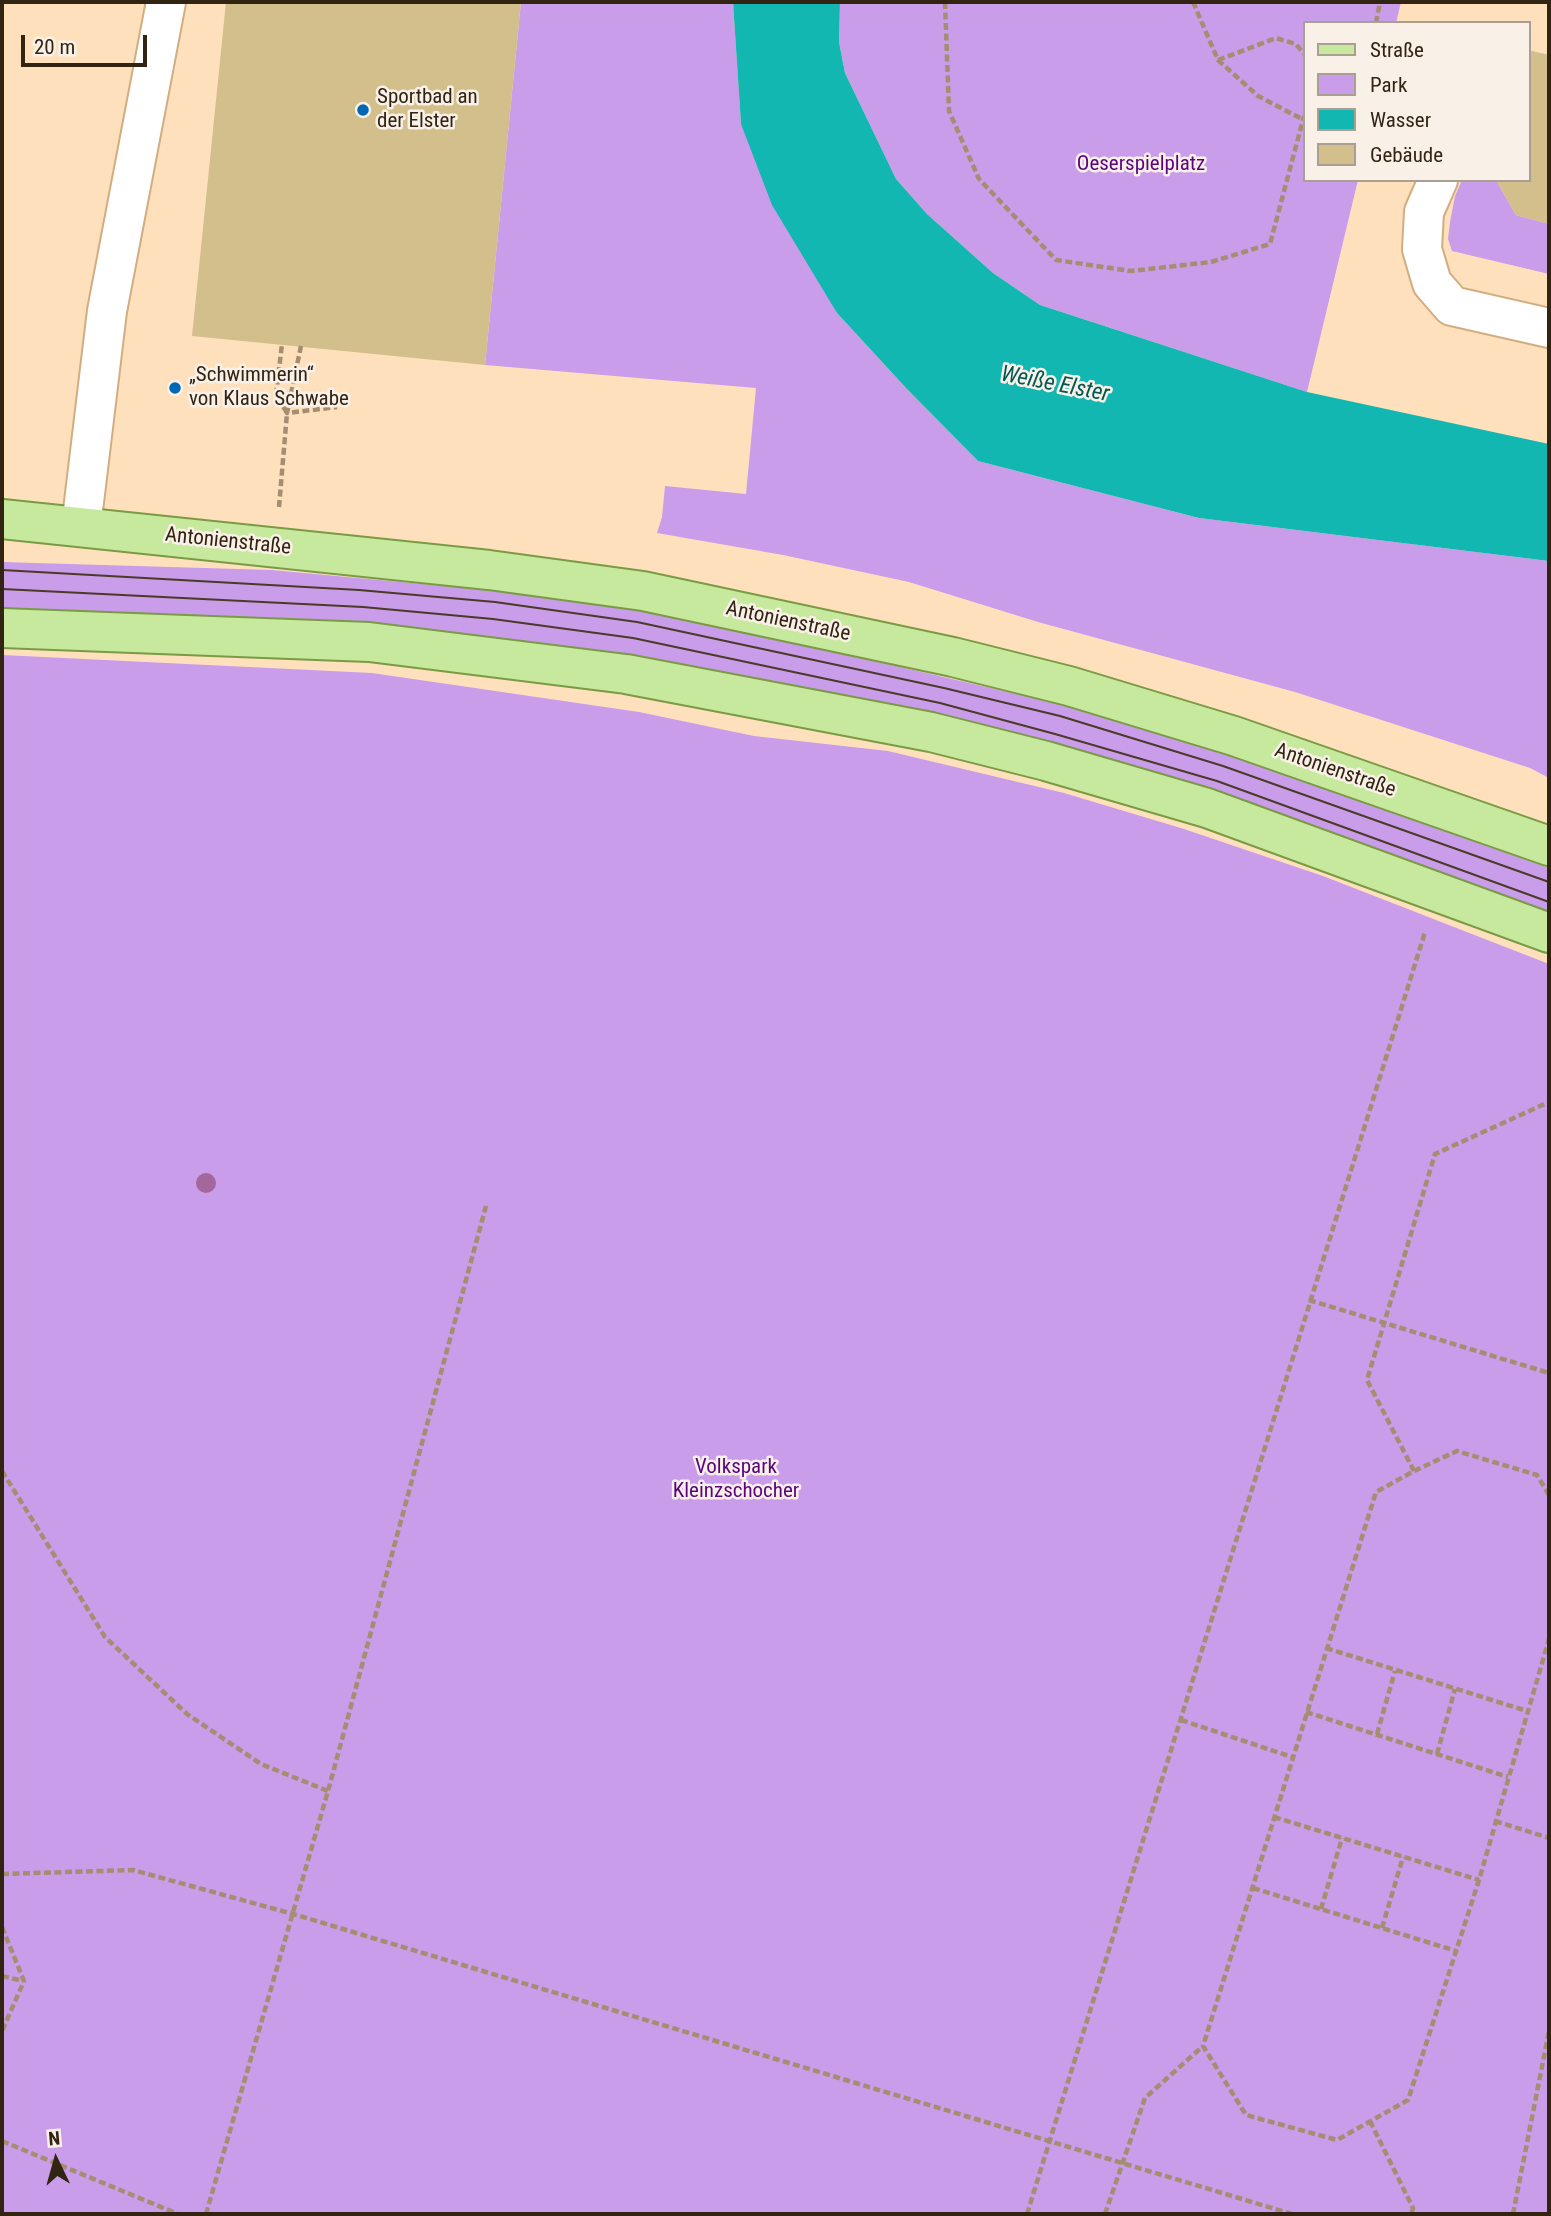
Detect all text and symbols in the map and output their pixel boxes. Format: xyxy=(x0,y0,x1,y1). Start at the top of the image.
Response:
scale bar xyxy=(24,21,150,65)
legend xyxy=(1302,21,1530,182)
text: 20 m xyxy=(34,35,75,59)
text: Straße xyxy=(1370,38,1424,62)
text: Park xyxy=(1370,73,1407,97)
place label: Sportbad an der Elster xyxy=(377,85,478,135)
marker: Sportbad an der Elster xyxy=(355,102,371,118)
text: Wasser xyxy=(1370,108,1431,132)
text: Gebäude xyxy=(1370,143,1443,167)
park label: Oeserspielplatz xyxy=(1077,152,1205,178)
water label: Weiße Elster xyxy=(998,361,1112,409)
place label: „Schwimmerin“ von Klaus Schwabe xyxy=(189,363,349,413)
marker: „Schwimmerin“ von Klaus Schwabe xyxy=(167,380,183,396)
street label: Antonienstraße xyxy=(164,523,292,561)
street label: Antonienstraße xyxy=(724,597,852,647)
street label: Antonienstraße xyxy=(1271,738,1399,804)
park label: Volkspark Kleinzschocher xyxy=(673,1455,799,1505)
north arrow xyxy=(21,2125,91,2195)
text: N xyxy=(47,2127,61,2151)

